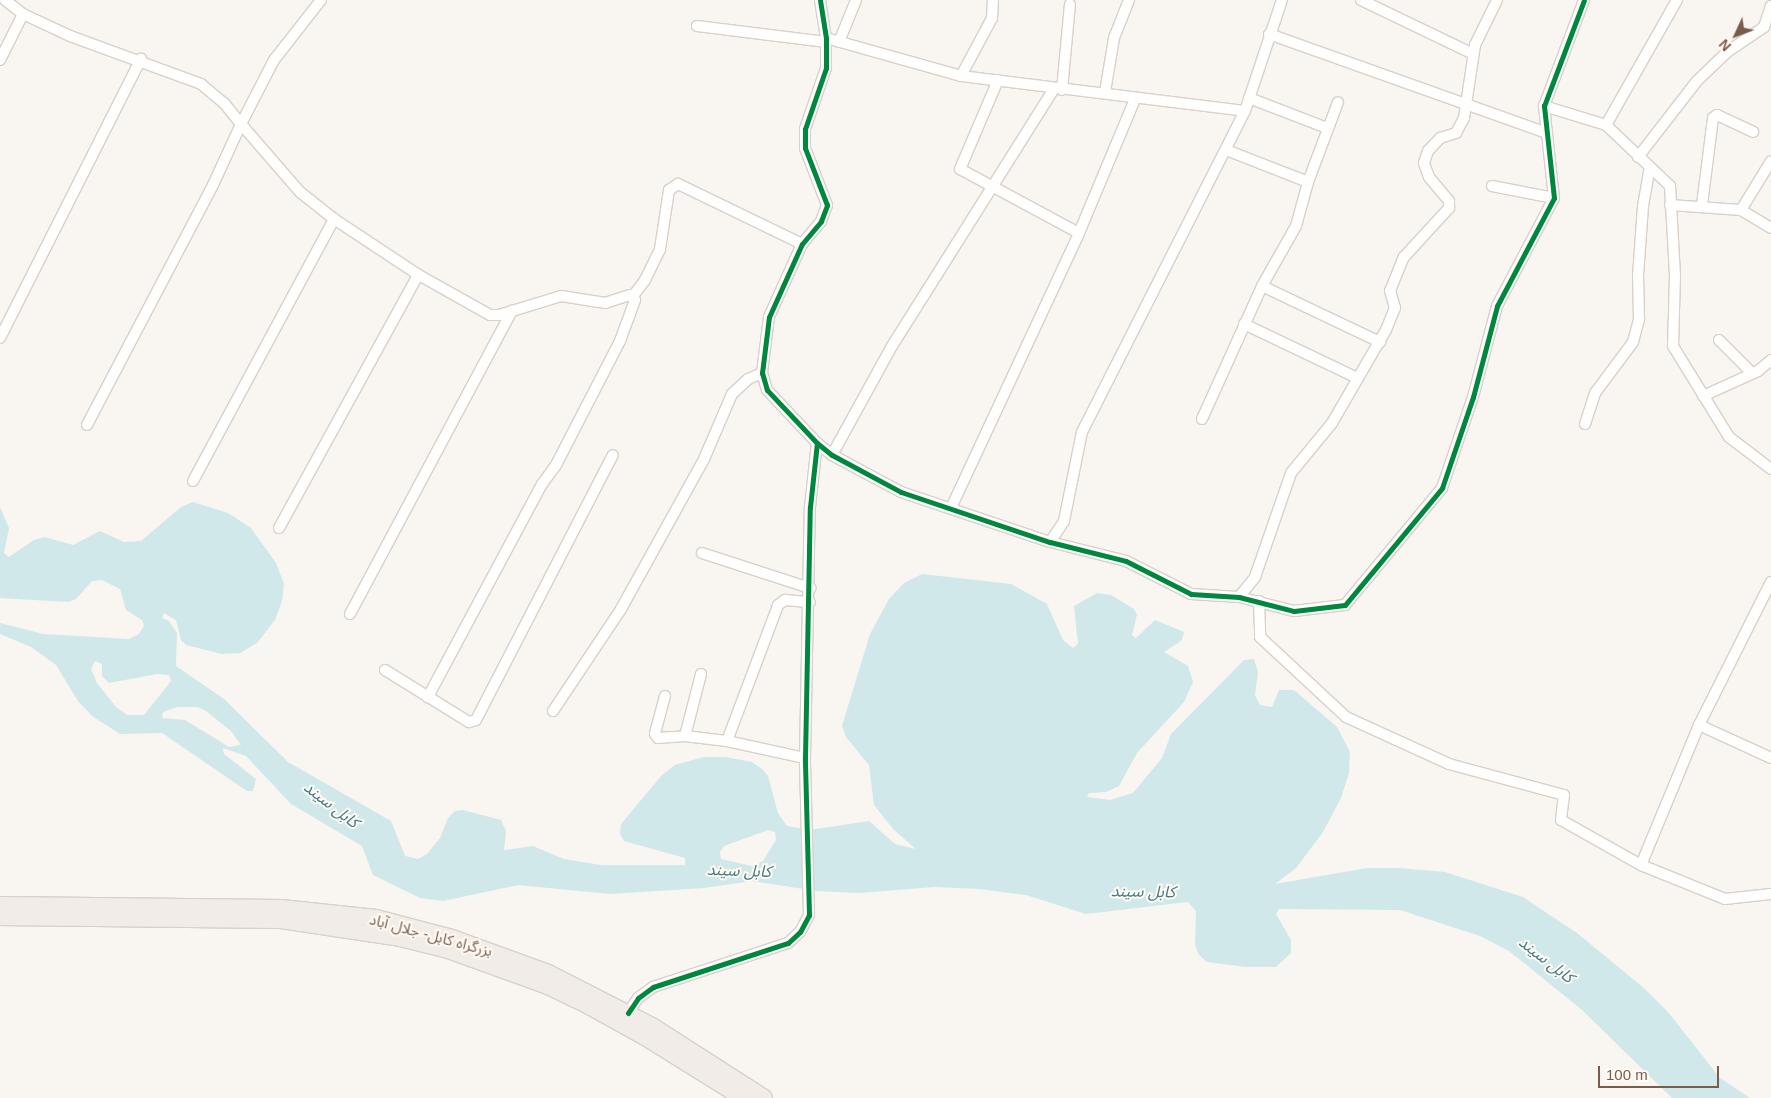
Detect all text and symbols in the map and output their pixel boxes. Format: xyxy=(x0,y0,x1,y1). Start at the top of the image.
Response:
north arrow xyxy=(1711,10,1761,60)
text: N xyxy=(1716,36,1734,54)
water label: کابل سيند xyxy=(300,778,362,832)
water label: کابل سيند xyxy=(707,860,771,882)
water label: کابل سيند xyxy=(1111,882,1175,902)
street label: بزرگراه کابل- جلال آباد xyxy=(368,910,494,960)
water label: کابل سيند xyxy=(1515,933,1577,987)
scale bar xyxy=(1601,1056,1722,1088)
text: 100 m xyxy=(1606,1066,1648,1083)

